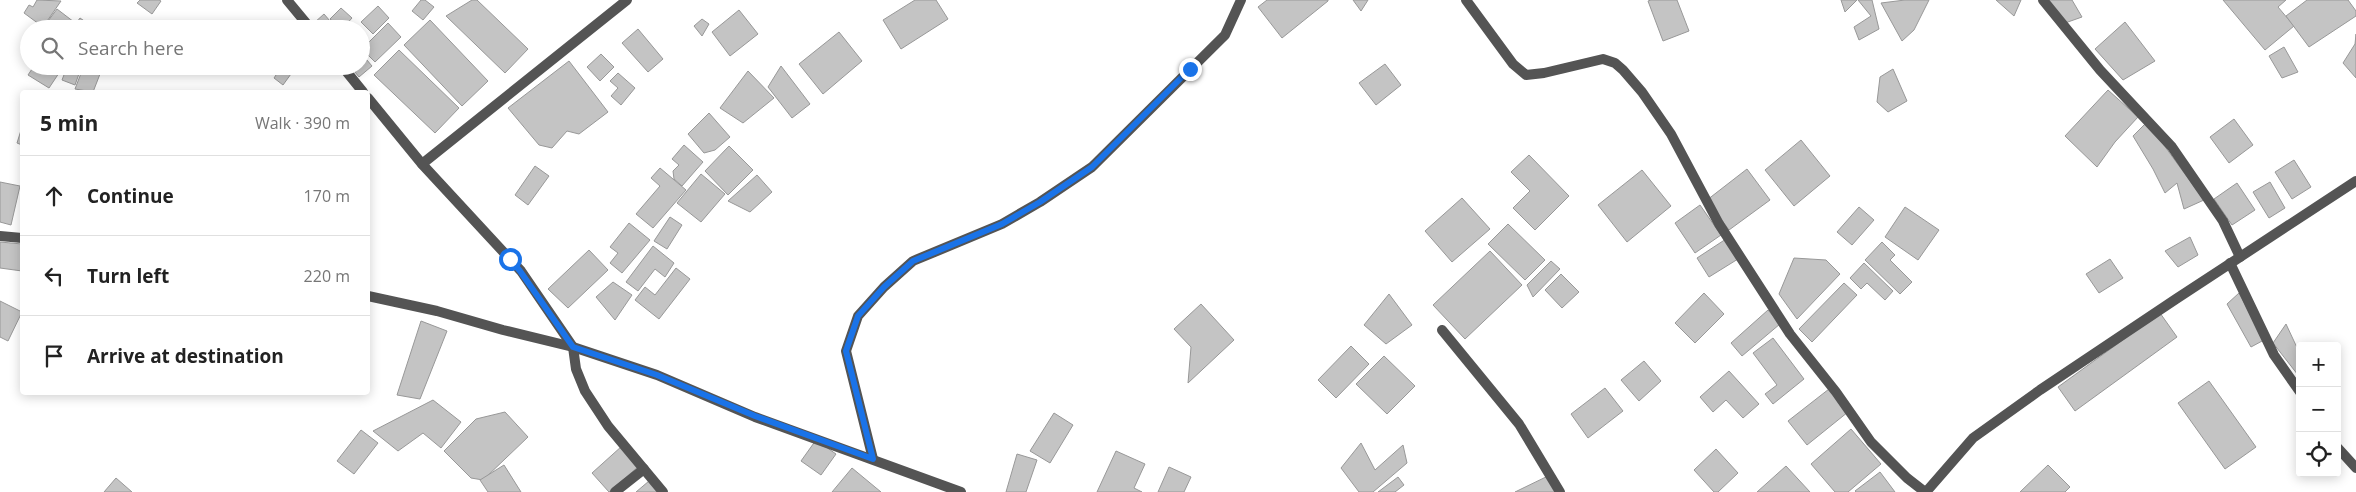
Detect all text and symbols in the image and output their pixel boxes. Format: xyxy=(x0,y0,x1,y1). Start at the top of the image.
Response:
search box xyxy=(20,20,370,75)
icon: search xyxy=(38,34,66,62)
text: Search here xyxy=(78,35,184,61)
route end xyxy=(1179,58,1202,81)
text: 5 min xyxy=(40,109,98,137)
text: Walk · 390 m xyxy=(255,112,350,134)
icon: ahead xyxy=(40,182,68,210)
text: Continue xyxy=(87,183,174,209)
text: 170 m xyxy=(304,185,350,207)
route start xyxy=(499,248,522,271)
icon: left xyxy=(40,262,68,290)
text: Turn left xyxy=(87,263,169,289)
text: 220 m xyxy=(304,265,350,287)
icon: arrive xyxy=(40,342,68,370)
map controls xyxy=(2296,342,2341,477)
button: + xyxy=(2296,342,2341,387)
text: Arrive at destination xyxy=(87,343,284,369)
button: − xyxy=(2296,387,2341,432)
button: locate xyxy=(2296,432,2341,477)

